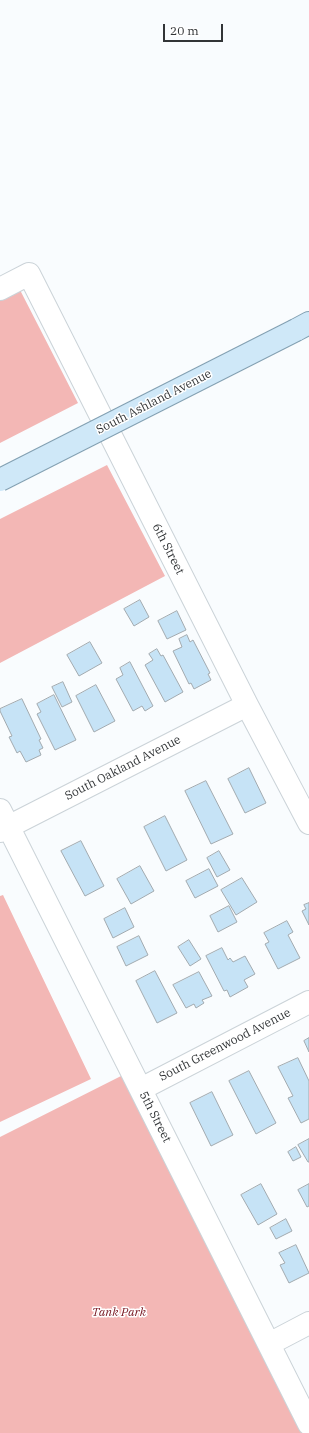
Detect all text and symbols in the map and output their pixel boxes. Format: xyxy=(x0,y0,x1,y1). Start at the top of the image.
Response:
scale bar xyxy=(165,16,225,42)
text: 20 m xyxy=(170,23,199,38)
street label: South Ashland Avenue xyxy=(94,367,214,437)
street label: 6th Street xyxy=(149,521,187,577)
street label: South Oakland Avenue xyxy=(63,733,183,803)
street label: South Greenwood Avenue xyxy=(157,1006,293,1084)
street label: 5th Street xyxy=(136,1089,174,1145)
park label: Tank Park xyxy=(92,1306,146,1320)

